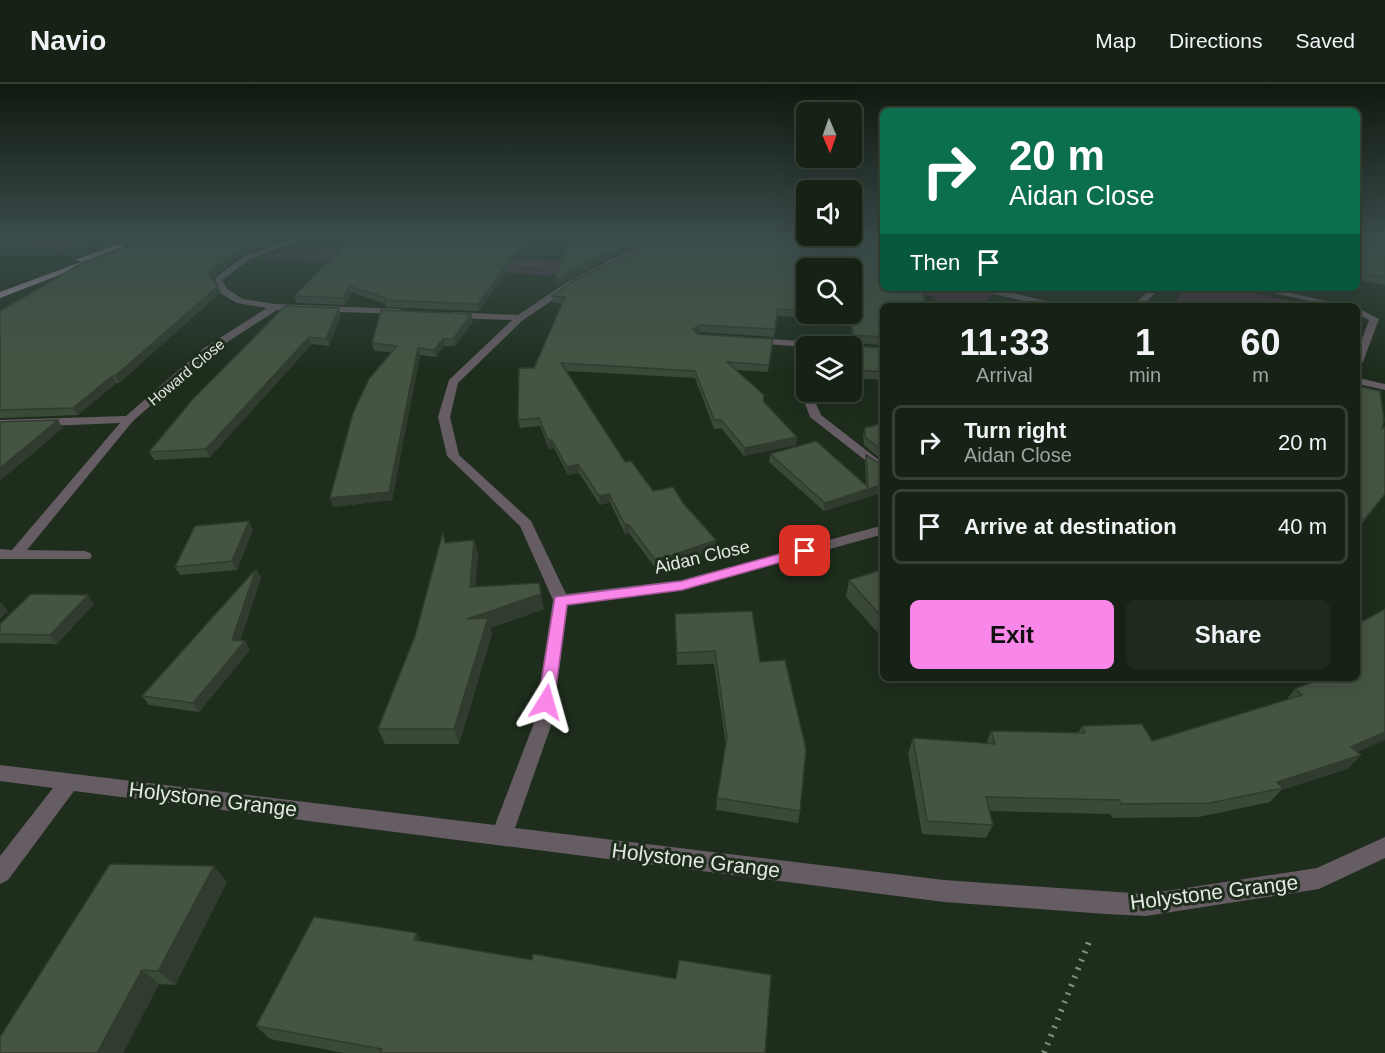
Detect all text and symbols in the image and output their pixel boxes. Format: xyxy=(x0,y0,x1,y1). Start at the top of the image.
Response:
text: Navio xyxy=(30,25,106,56)
text: Map xyxy=(1095,29,1136,52)
text: Directions xyxy=(1169,29,1262,52)
text: Saved xyxy=(1295,29,1355,52)
north arrow xyxy=(796,102,862,168)
map controls xyxy=(796,102,862,402)
icon: right xyxy=(910,132,988,210)
text: 20 m xyxy=(1009,132,1105,179)
button: sound xyxy=(796,180,862,246)
text: Aidan Close xyxy=(1009,181,1155,211)
icon: arrive xyxy=(972,246,1005,279)
text: Then xyxy=(910,250,960,275)
button: search xyxy=(796,258,862,324)
text: 11:33 xyxy=(959,322,1050,363)
text: 1 xyxy=(1135,322,1155,363)
text: 60 xyxy=(1241,322,1281,363)
street label: Howard Close xyxy=(144,335,228,409)
button: layers xyxy=(796,336,862,402)
text: Arrival xyxy=(976,364,1033,386)
text: min xyxy=(1129,364,1161,386)
text: m xyxy=(1252,364,1269,386)
text: Turn right xyxy=(964,418,1066,443)
icon: right xyxy=(913,426,946,459)
text: 20 m xyxy=(1278,430,1327,455)
text: Aidan Close xyxy=(964,444,1072,466)
icon: arrive xyxy=(913,510,946,543)
text: Arrive at destination xyxy=(964,514,1177,539)
text: 40 m xyxy=(1278,514,1327,539)
pin xyxy=(779,525,830,576)
icon: arrive xyxy=(788,534,821,567)
street label: Aidan Close xyxy=(652,536,752,578)
button: Exit xyxy=(910,600,1114,669)
button: Share xyxy=(1126,600,1330,669)
position arrow xyxy=(514,670,578,734)
street label: Holystone Grange xyxy=(128,777,298,821)
street label: Holystone Grange xyxy=(611,838,781,882)
street label: Holystone Grange xyxy=(1129,870,1299,914)

